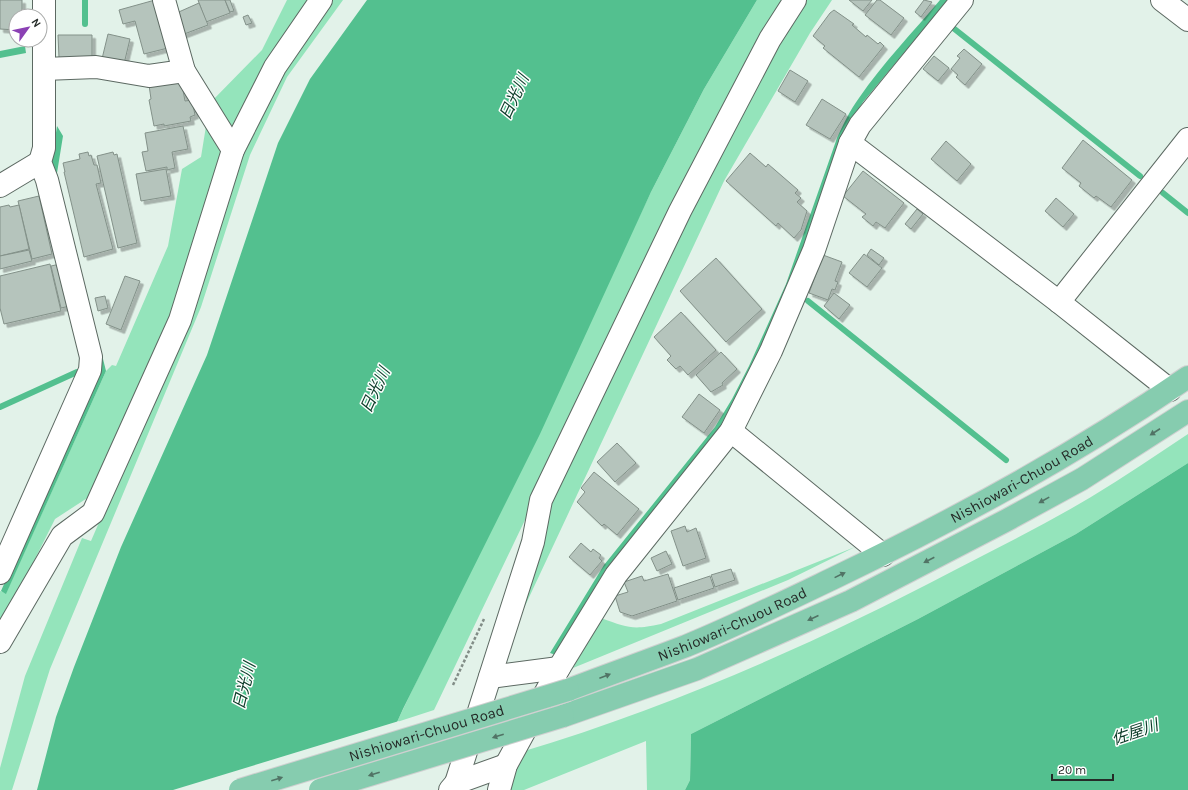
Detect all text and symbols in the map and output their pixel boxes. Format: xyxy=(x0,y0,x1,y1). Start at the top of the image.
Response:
north arrow xyxy=(8,8,48,48)
text: N xyxy=(28,16,44,30)
water label: 日光川 xyxy=(495,69,534,123)
water label: 日光川 xyxy=(356,362,395,416)
one-way arrow xyxy=(1150,428,1160,436)
street label: Nishiowari-Chuou Road xyxy=(947,432,1097,527)
one-way arrow xyxy=(1038,496,1050,503)
one-way arrow xyxy=(923,557,935,563)
one-way arrow xyxy=(834,572,845,578)
street label: Nishiowari-Chuou Road xyxy=(655,583,810,665)
one-way arrow xyxy=(806,615,818,621)
water label: 日光川 xyxy=(229,658,260,712)
one-way arrow xyxy=(599,673,611,679)
street label: Nishiowari-Chuou Road xyxy=(347,701,506,765)
water label: 佐屋川 xyxy=(1109,715,1163,749)
one-way arrow xyxy=(492,733,504,739)
scale bar xyxy=(1052,756,1113,782)
text: 20 m xyxy=(1058,763,1086,777)
one-way arrow xyxy=(368,771,380,777)
one-way arrow xyxy=(271,776,283,782)

